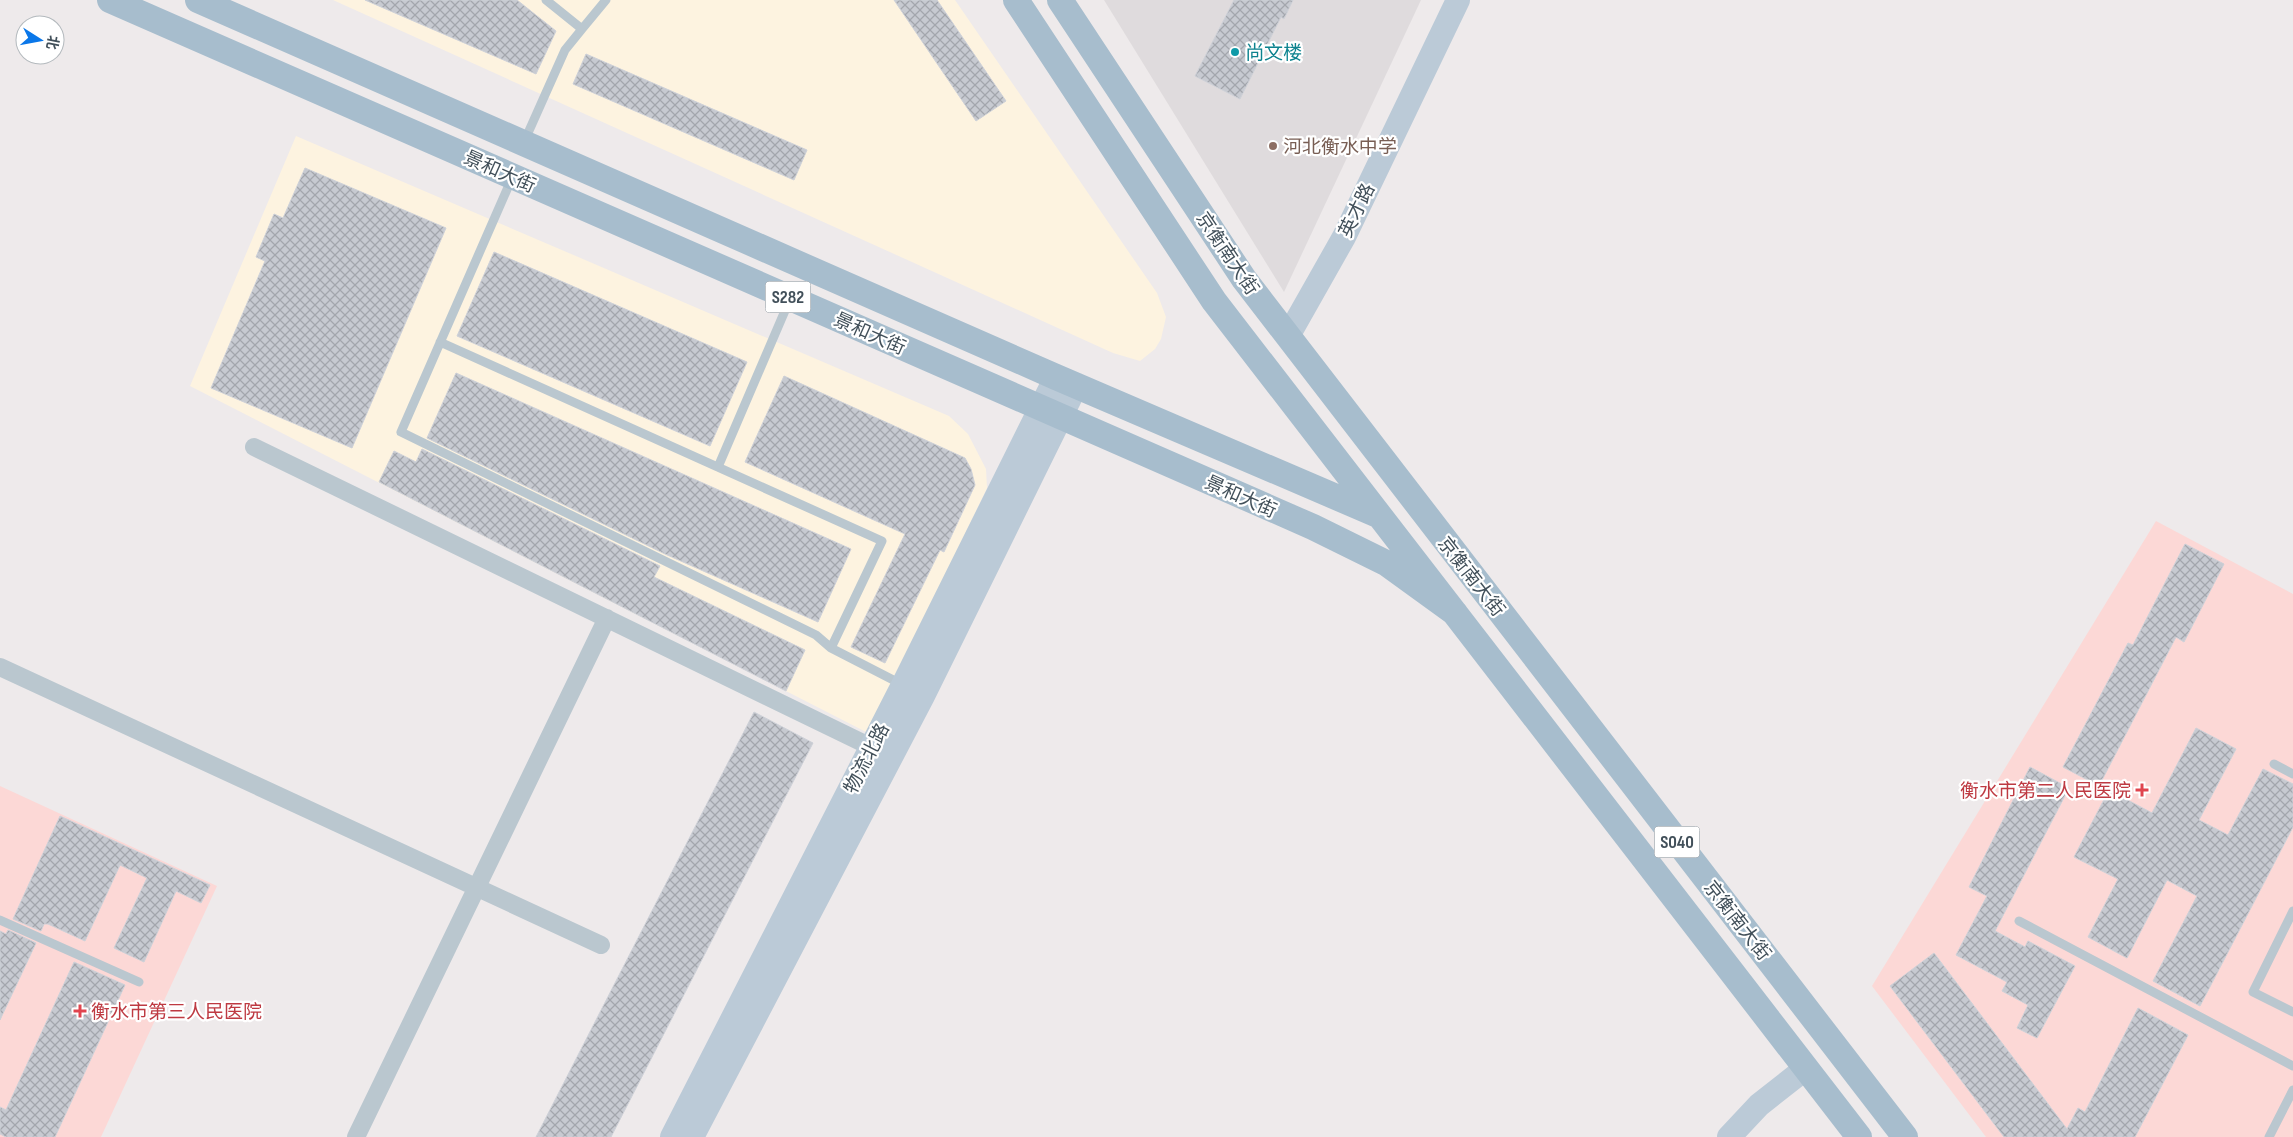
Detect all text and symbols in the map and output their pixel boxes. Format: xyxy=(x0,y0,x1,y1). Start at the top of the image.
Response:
north arrow xyxy=(15,15,65,65)
text: 北 xyxy=(43,34,62,51)
place label: 尚文楼 xyxy=(1245,42,1302,65)
marker: 尚文楼 xyxy=(1229,46,1241,58)
place label: 河北衡水中学 xyxy=(1283,136,1397,159)
marker: 河北衡水中学 xyxy=(1267,140,1279,152)
street label: 景和大街 xyxy=(460,146,539,198)
street label: 英才路 xyxy=(1335,180,1380,241)
street label: 京衡南大街 xyxy=(1191,208,1263,300)
road number: S282 xyxy=(766,282,810,312)
street label: 景和大街 xyxy=(830,308,909,360)
street label: 景和大街 xyxy=(1201,471,1280,523)
street label: 京衡南大街 xyxy=(1433,532,1509,621)
street label: 物流北路 xyxy=(840,720,895,798)
place label: 衡水市第二人民医院 xyxy=(1960,780,2131,803)
marker: 衡水市第二人民医院 xyxy=(2135,783,2149,797)
road number: S040 xyxy=(1654,826,1700,858)
street label: 京衡南大街 xyxy=(1699,876,1775,965)
place label: 衡水市第三人民医院 xyxy=(91,1001,262,1024)
marker: 衡水市第三人民医院 xyxy=(73,1004,87,1018)

